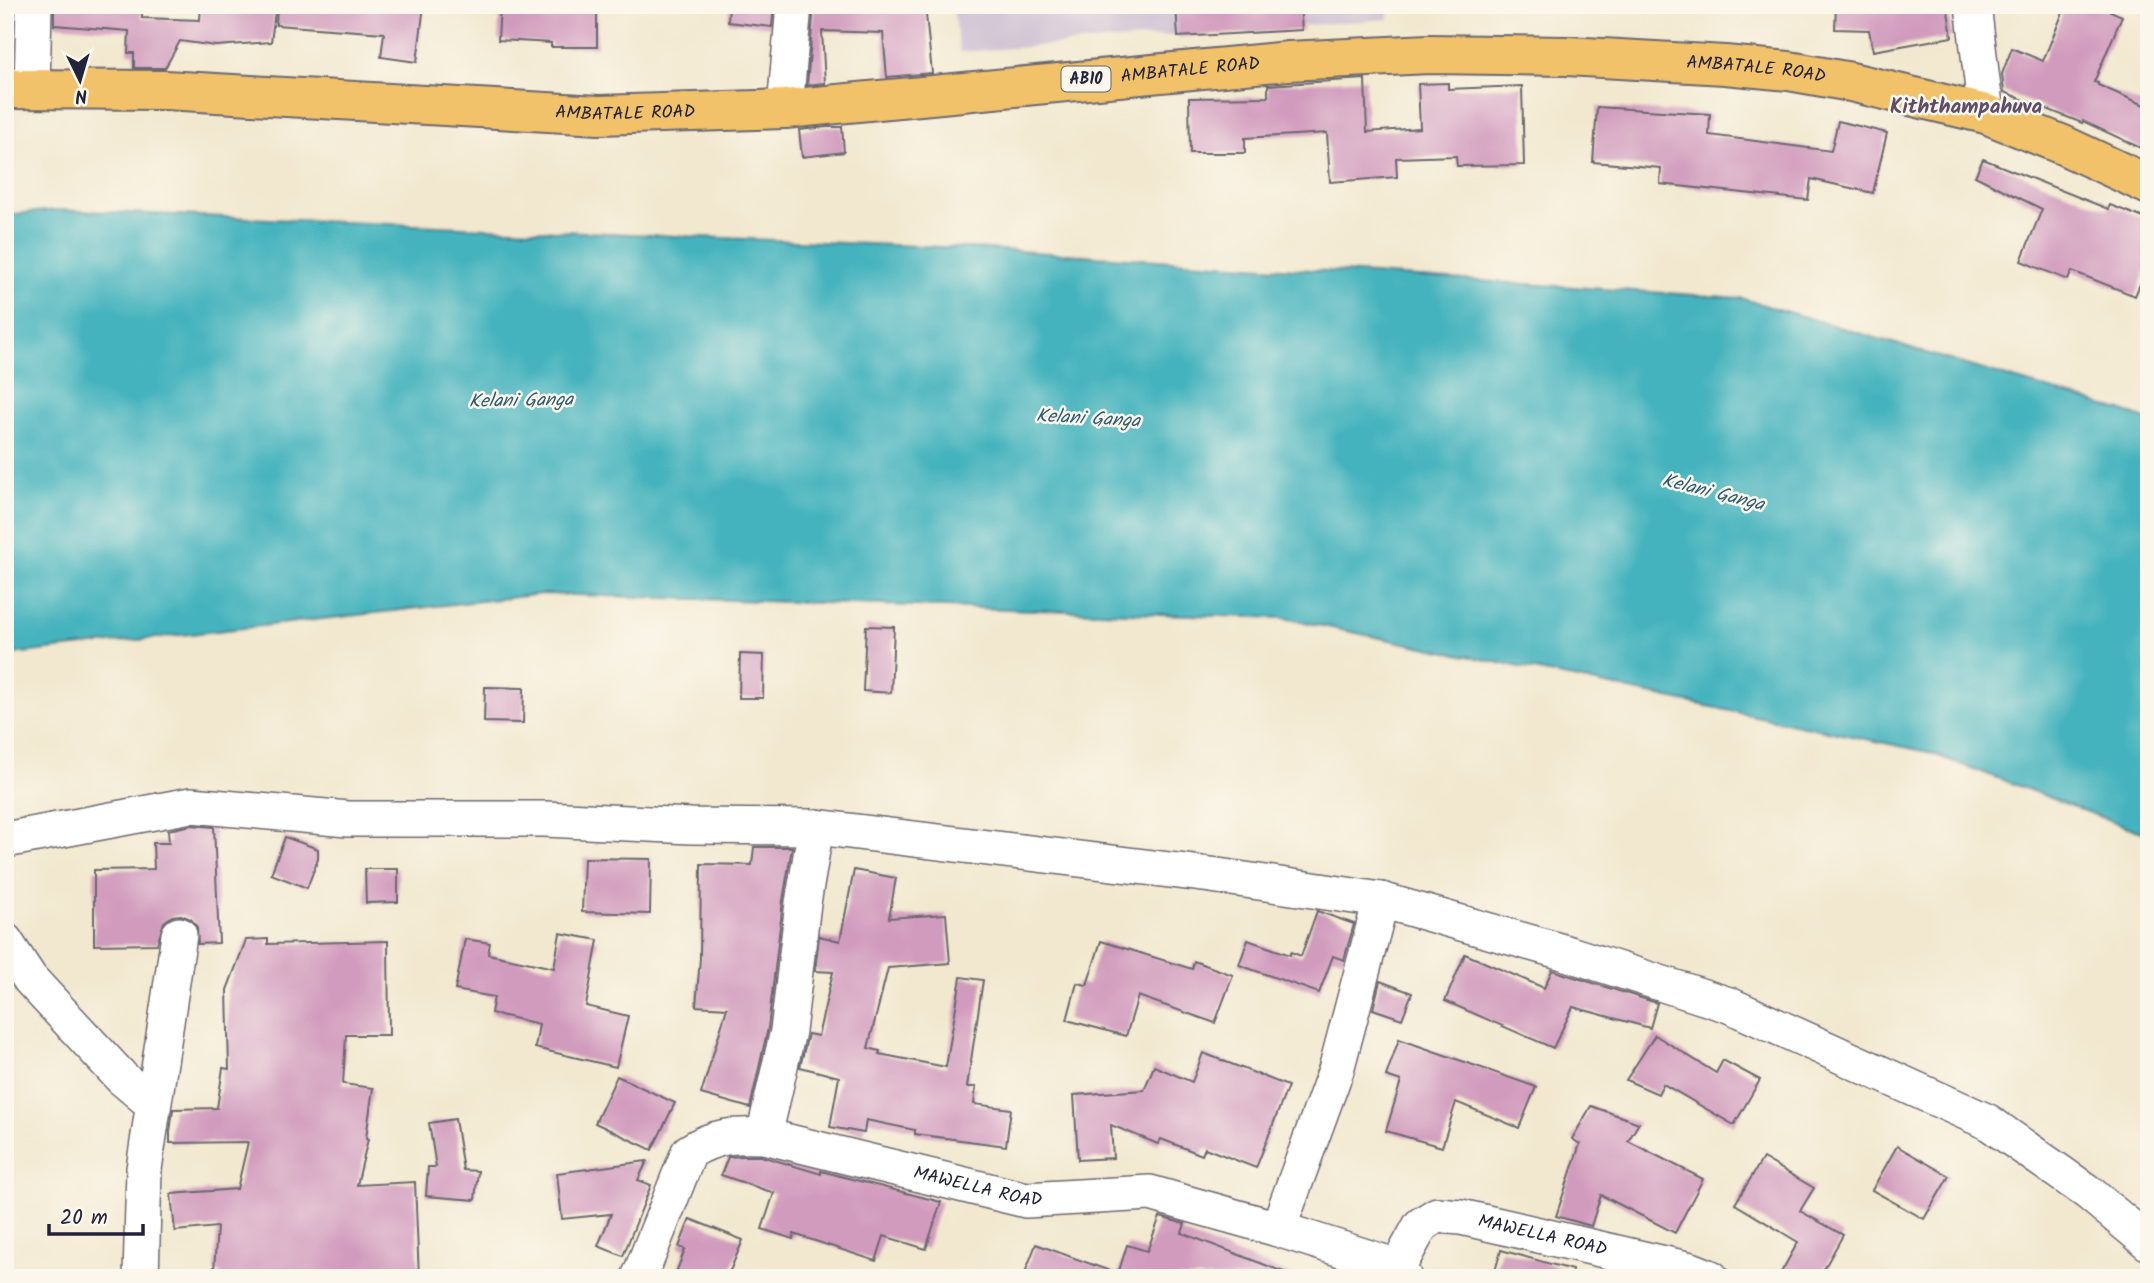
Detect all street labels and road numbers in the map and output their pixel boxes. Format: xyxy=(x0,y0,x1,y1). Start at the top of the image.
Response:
street label: AMBATALE ROAD xyxy=(1686,48,1828,92)
street label: AMBATALE ROAD xyxy=(1119,49,1262,91)
road number: AB10 xyxy=(1062,66,1110,92)
street label: AMBATALE ROAD xyxy=(555,97,696,130)
street label: MAWELLA ROAD xyxy=(911,1159,1044,1215)
street label: MAWELLA ROAD xyxy=(1475,1207,1610,1265)

